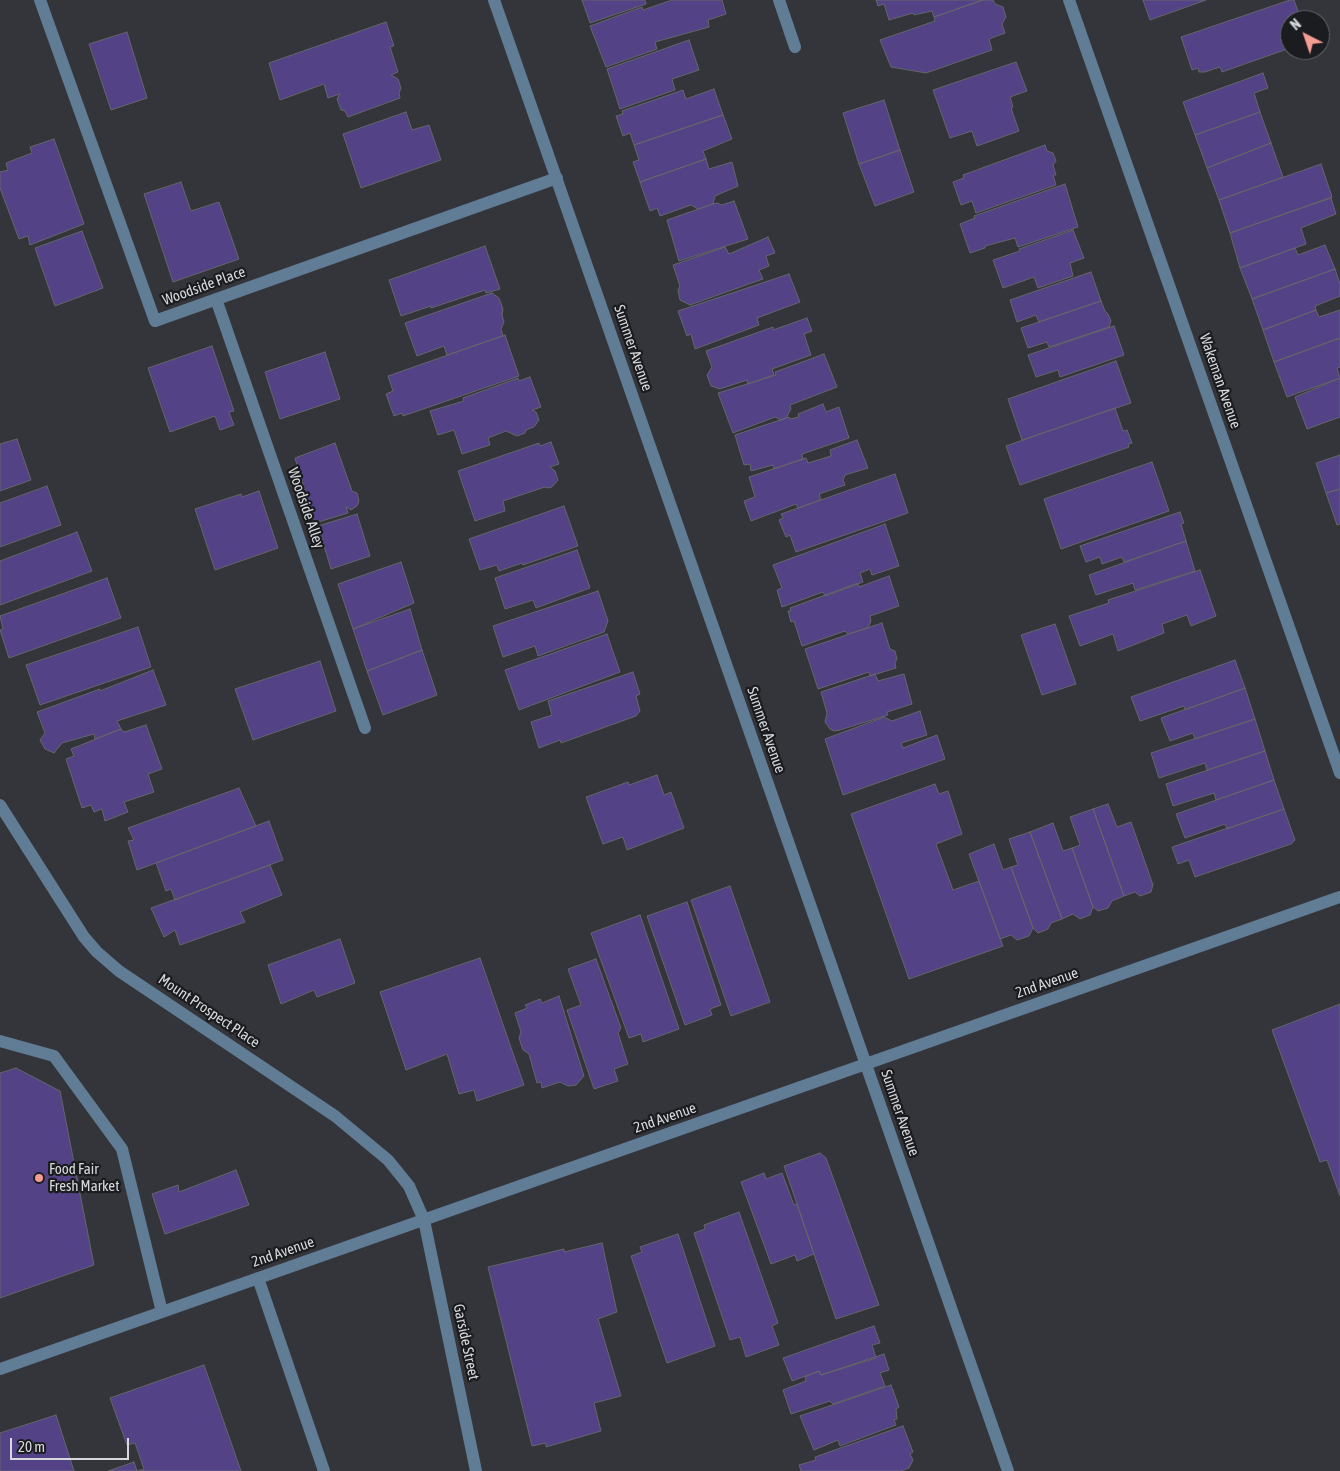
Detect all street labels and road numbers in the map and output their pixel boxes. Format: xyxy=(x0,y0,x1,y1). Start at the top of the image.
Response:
street label: Woodside Place xyxy=(160,263,248,309)
street label: Summer Avenue xyxy=(610,303,656,393)
street label: Wakeman Avenue xyxy=(1195,331,1245,431)
street label: Woodside Alley xyxy=(284,465,328,551)
street label: Summer Avenue xyxy=(743,685,789,775)
street label: 2nd Avenue xyxy=(1013,964,1081,1002)
street label: Mount Prospect Place xyxy=(155,970,263,1052)
street label: Summer Avenue xyxy=(877,1068,923,1158)
street label: 2nd Avenue xyxy=(631,1099,699,1137)
street label: 2nd Avenue xyxy=(249,1233,317,1271)
street label: Garside Street xyxy=(449,1302,483,1382)

